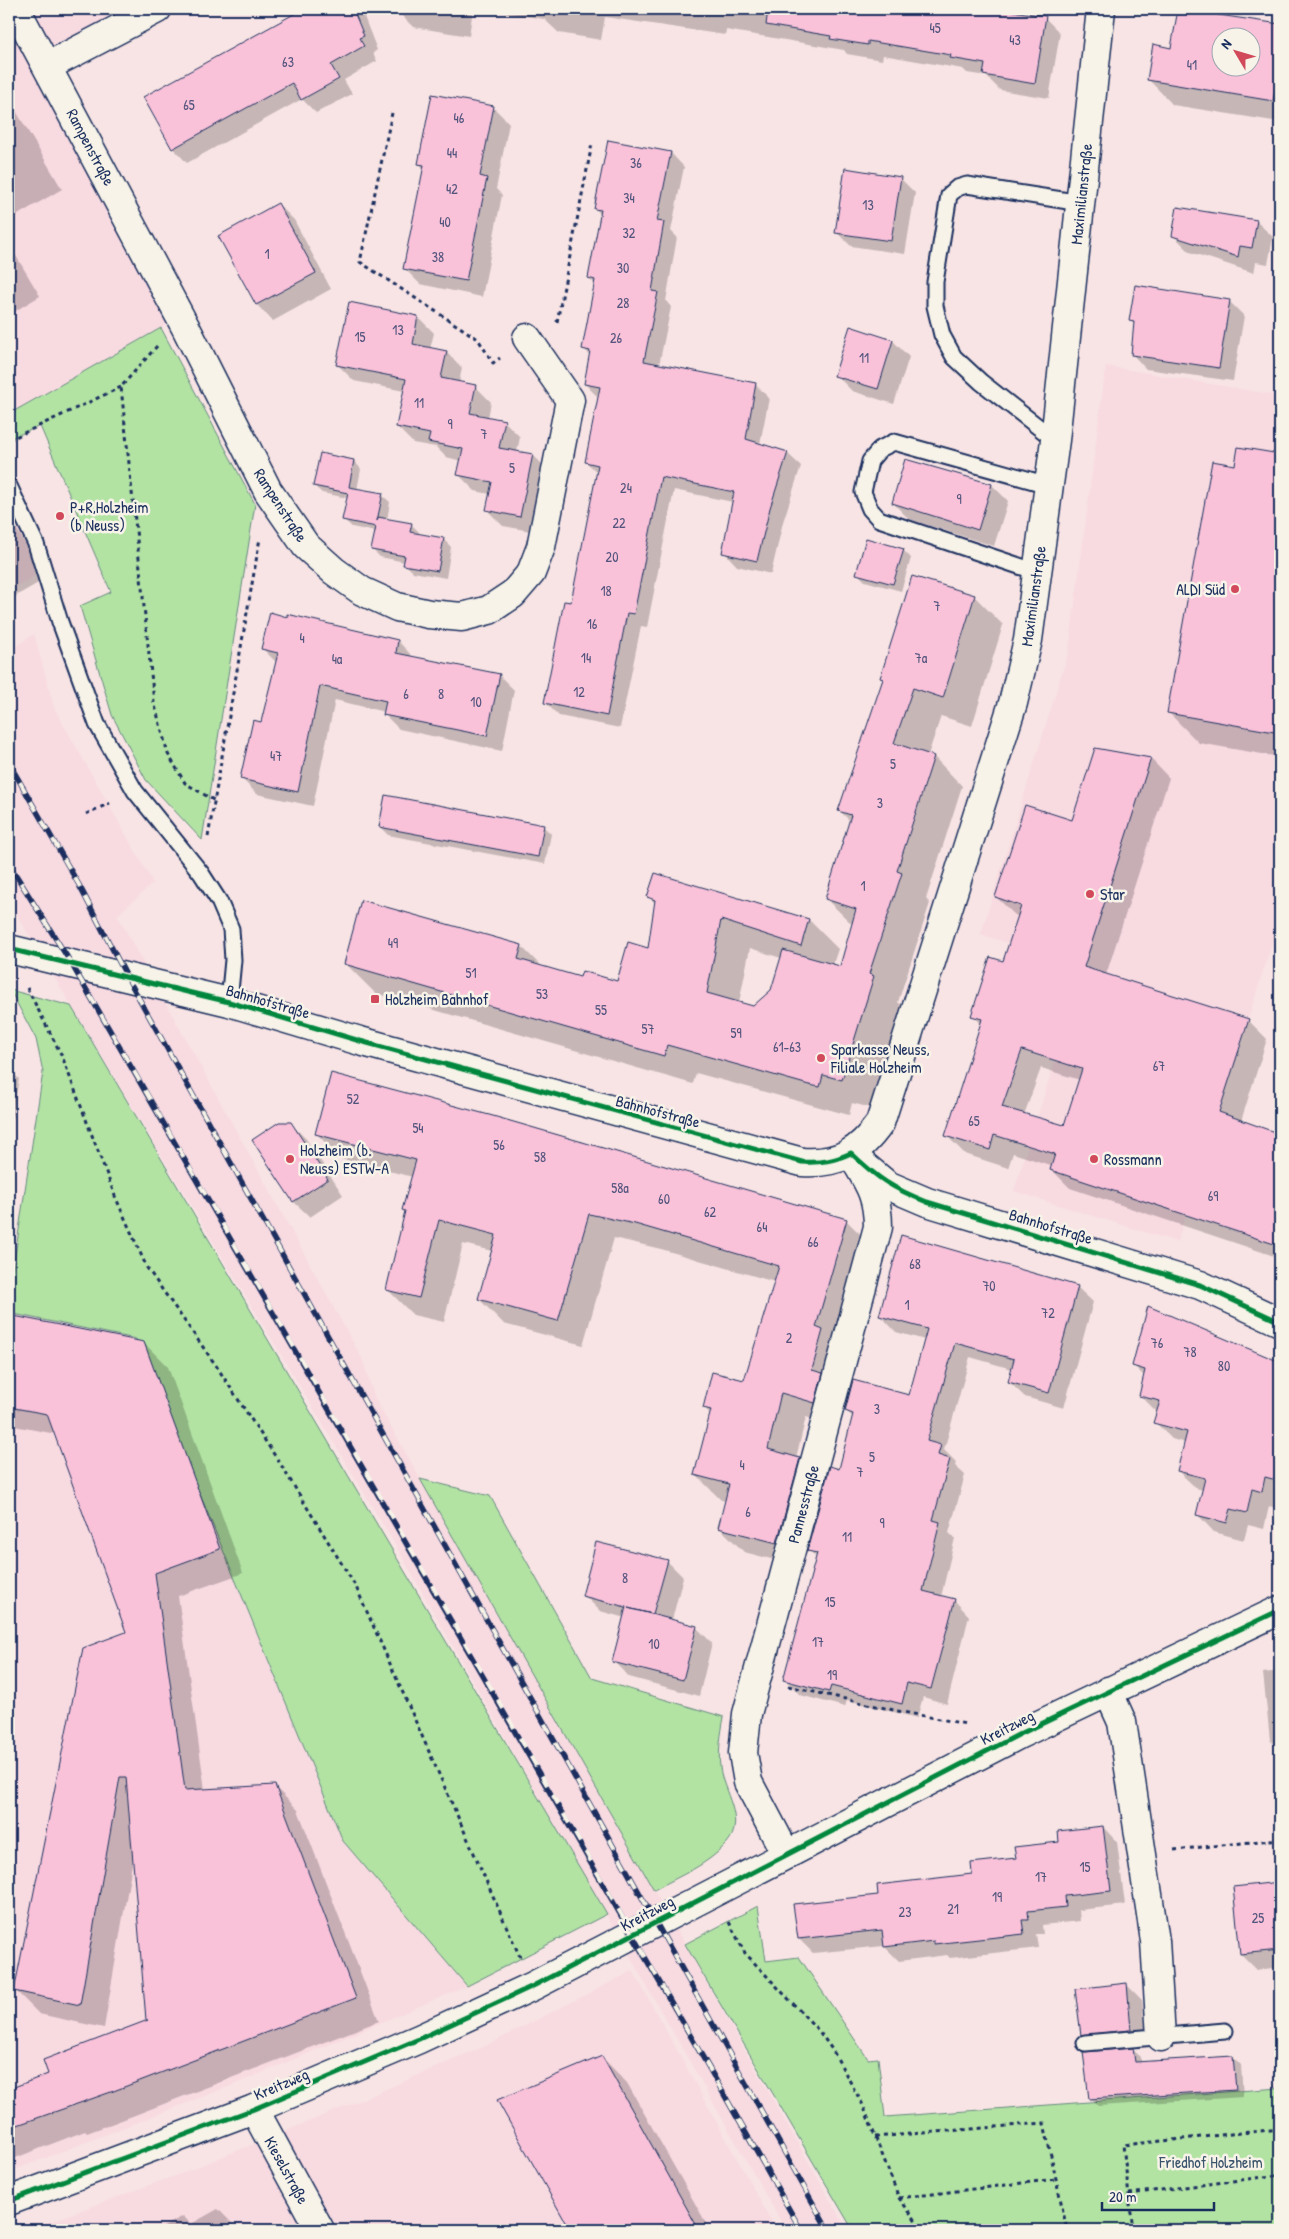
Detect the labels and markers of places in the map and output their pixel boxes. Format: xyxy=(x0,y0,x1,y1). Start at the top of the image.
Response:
place label: P+R,Holzheim (b Neuss) xyxy=(70,496,149,536)
marker: P+R,Holzheim (b Neuss) xyxy=(54,510,66,522)
place label: ALDI Süd xyxy=(1176,578,1225,600)
marker: ALDI Süd xyxy=(1229,583,1241,595)
place label: Star xyxy=(1100,883,1125,905)
marker: Star xyxy=(1084,888,1096,900)
place label: Holzheim Bahnhof xyxy=(385,988,489,1010)
marker: Holzheim Bahnhof xyxy=(369,993,381,1005)
place label: Sparkasse Neuss, Filiale Holzheim xyxy=(830,1038,930,1078)
marker: Sparkasse Neuss, Filiale Holzheim xyxy=(815,1052,827,1064)
place label: Holzheim (b. Neuss) ESTW-A xyxy=(300,1139,389,1179)
place label: Rossmann xyxy=(1104,1148,1162,1170)
marker: Holzheim (b. Neuss) ESTW-A xyxy=(284,1153,296,1165)
marker: Rossmann xyxy=(1088,1153,1100,1165)

